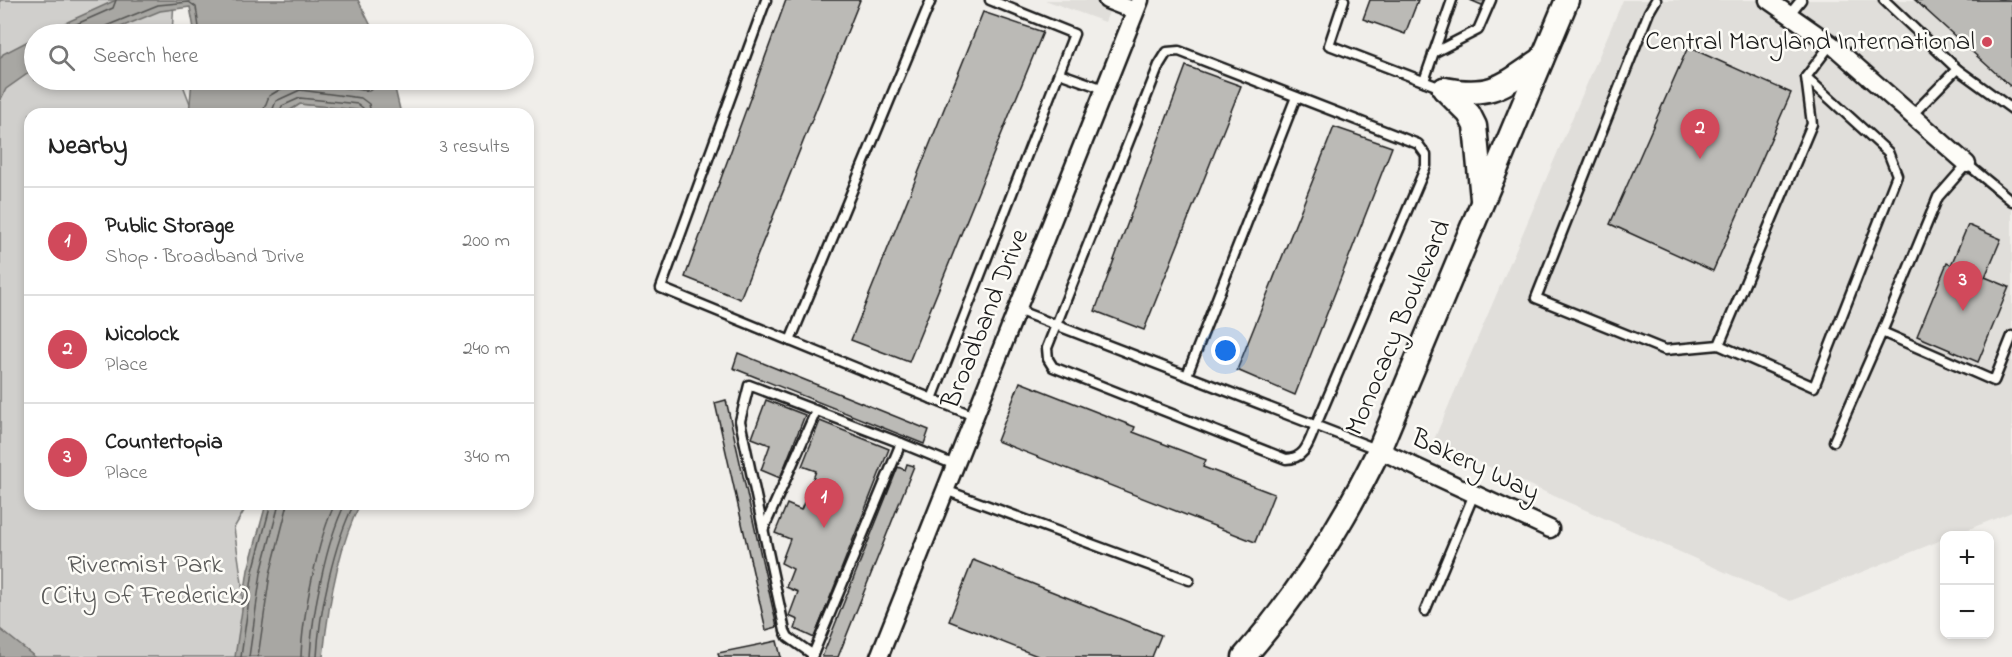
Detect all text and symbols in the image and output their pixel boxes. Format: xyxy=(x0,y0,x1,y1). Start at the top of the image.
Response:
place label: Central Maryland International xyxy=(1645,23,1975,62)
search box xyxy=(24,24,534,90)
marker: Central Maryland International xyxy=(1980,35,1994,49)
icon: search xyxy=(45,41,78,74)
text: Search here xyxy=(93,41,198,73)
pin: 2 xyxy=(1680,110,1720,159)
text: Nearby xyxy=(48,128,127,166)
text: 3 results xyxy=(440,133,510,162)
text: Public Storage xyxy=(105,211,234,243)
street label: Monocacy Boulevard xyxy=(1336,214,1462,442)
street label: Broadband Drive xyxy=(932,222,1040,416)
text: 1 xyxy=(64,227,71,256)
text: 200 m xyxy=(462,227,510,256)
text: Shop · Broadband Drive xyxy=(105,243,304,272)
pin: 3 xyxy=(1944,262,1982,311)
text: Nicolock xyxy=(105,319,179,351)
text: 2 xyxy=(63,335,72,364)
text: 240 m xyxy=(463,335,510,364)
your location xyxy=(1211,336,1240,365)
text: Place xyxy=(105,351,147,380)
street label: Bakery Way xyxy=(1404,419,1545,513)
text: Countertopia xyxy=(105,427,223,459)
text: 3 xyxy=(63,443,72,472)
text: 340 m xyxy=(464,443,510,472)
text: Place xyxy=(105,459,147,488)
pin: 1 xyxy=(804,478,844,528)
map controls xyxy=(1940,531,1994,639)
button: + xyxy=(1940,531,1994,585)
park label: Rivermist Park (City Of Frederick) xyxy=(42,546,249,616)
button: − xyxy=(1940,585,1994,639)

